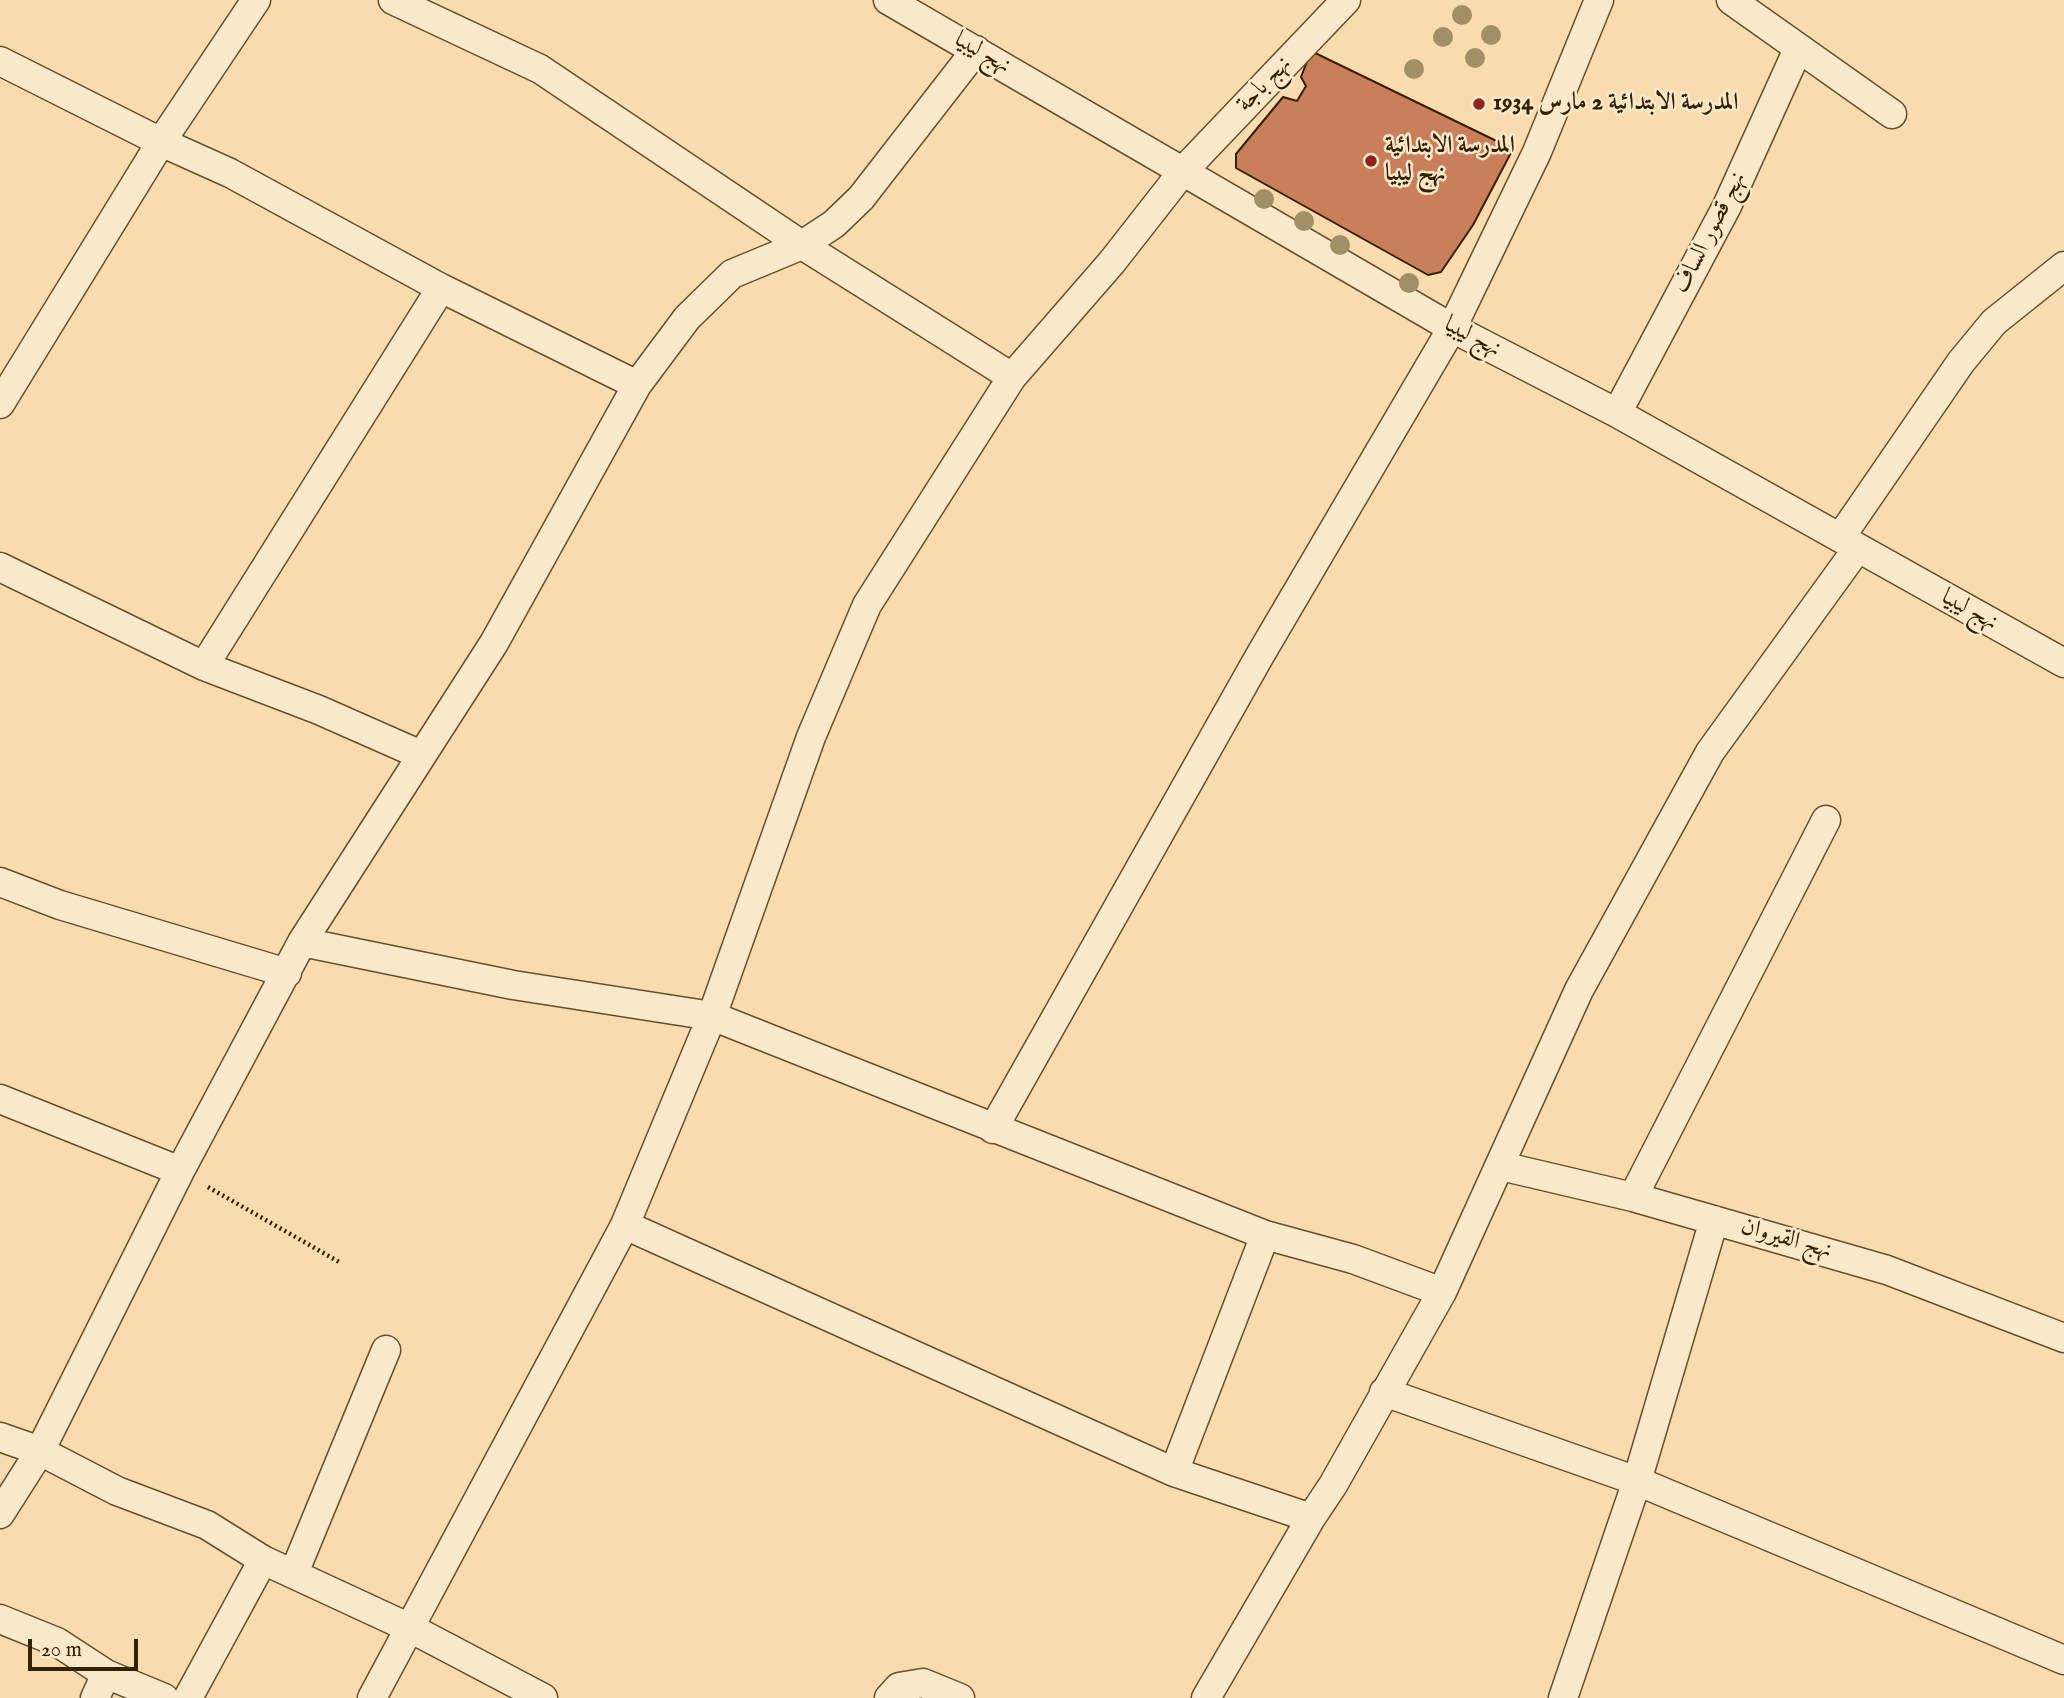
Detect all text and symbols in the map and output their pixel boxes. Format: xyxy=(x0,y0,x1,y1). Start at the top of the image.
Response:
street label: نهج ليبيا xyxy=(949,26,1015,82)
street label: نهج باجة xyxy=(1231,51,1299,119)
place label: المدرسة الابتدائية 2 مارس 1934 xyxy=(1493,90,1738,118)
marker: المدرسة الابتدائية 2 مارس 1934 xyxy=(1471,96,1487,112)
place label: المدرسة الابتدائية نهج ليبيا xyxy=(1385,133,1515,189)
marker: المدرسة الابتدائية نهج ليبيا xyxy=(1363,153,1379,169)
street label: نهج قصور الساف xyxy=(1668,167,1754,299)
street label: نهج ليبيا xyxy=(1438,311,1506,365)
street label: نهج ليبيا xyxy=(1936,584,2002,638)
street label: نهج القيروان xyxy=(1737,1213,1835,1267)
scale bar xyxy=(32,1624,142,1668)
text: 20 m xyxy=(41,1637,82,1664)

